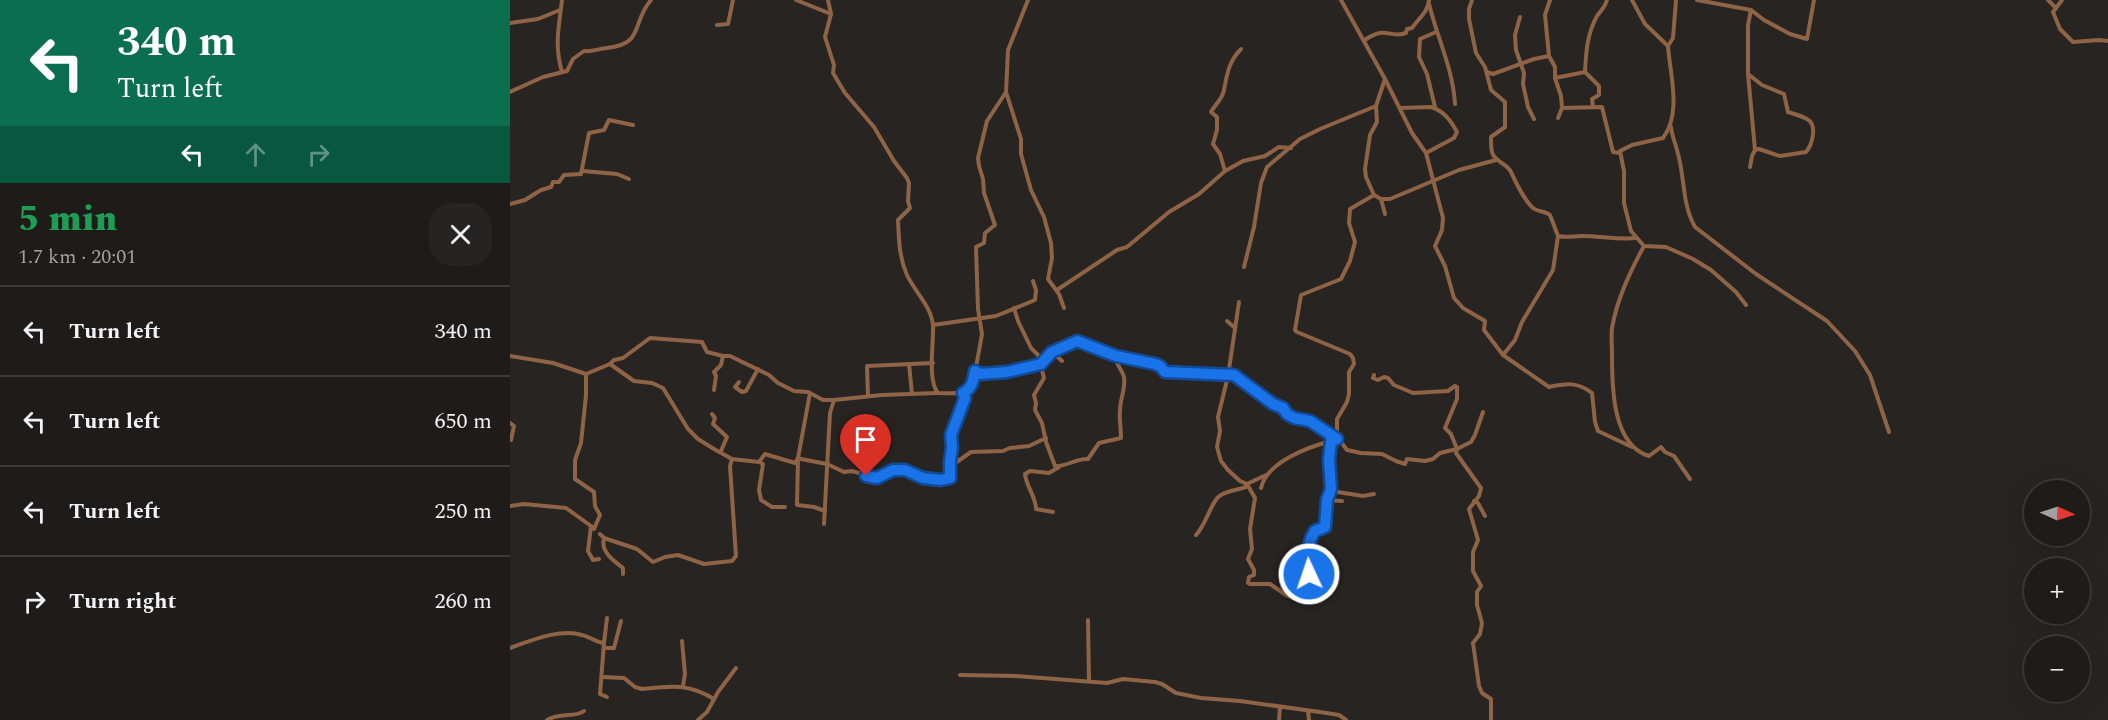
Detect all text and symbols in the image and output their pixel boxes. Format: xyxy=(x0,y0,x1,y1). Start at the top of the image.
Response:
text: 340 m xyxy=(117,11,236,74)
icon: left xyxy=(18,24,96,102)
text: Turn left xyxy=(117,68,223,110)
icon: left xyxy=(176,138,209,171)
icon: ahead xyxy=(239,138,272,171)
icon: right xyxy=(302,138,335,171)
text: 5 min xyxy=(18,192,118,247)
button: close xyxy=(429,203,492,266)
text: 1.7 km · 20:01 xyxy=(18,242,136,272)
icon: left xyxy=(18,315,51,348)
text: Turn left xyxy=(69,315,161,348)
text: 340 m xyxy=(435,315,492,348)
icon: left xyxy=(18,405,51,438)
text: Turn left xyxy=(69,405,161,438)
text: 650 m xyxy=(435,405,492,438)
pin xyxy=(840,414,891,476)
icon: arrive xyxy=(849,423,882,456)
north arrow xyxy=(2024,480,2090,546)
map controls xyxy=(2024,480,2090,702)
icon: left xyxy=(18,495,51,528)
text: Turn left xyxy=(69,495,161,528)
text: 250 m xyxy=(435,495,492,528)
position arrow xyxy=(1277,542,1341,606)
button: + xyxy=(2024,558,2090,624)
icon: right xyxy=(18,585,51,618)
text: Turn right xyxy=(69,585,176,618)
text: 260 m xyxy=(435,585,492,618)
button: − xyxy=(2024,636,2090,702)

